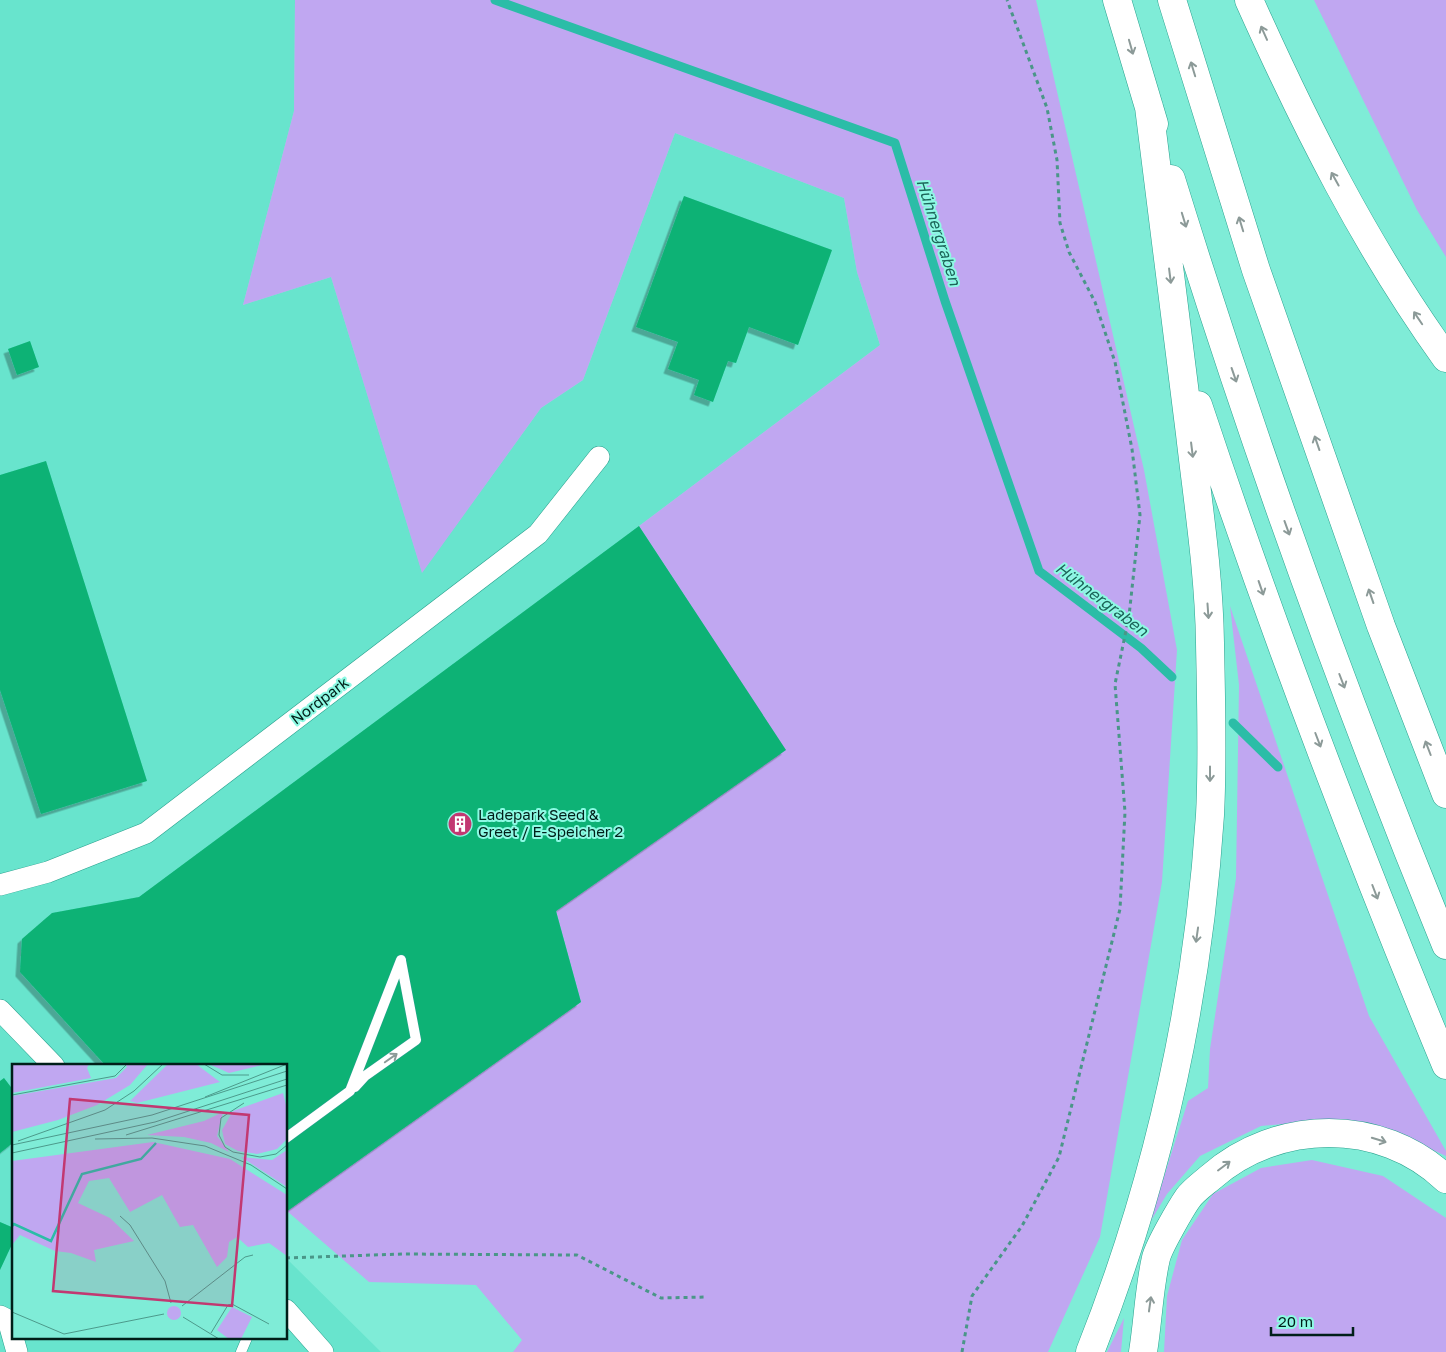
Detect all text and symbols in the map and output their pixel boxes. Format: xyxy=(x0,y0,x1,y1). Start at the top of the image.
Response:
one-way arrow xyxy=(1258,26,1268,41)
one-way arrow xyxy=(1127,38,1137,54)
one-way arrow xyxy=(1188,61,1197,77)
one-way arrow xyxy=(1329,172,1339,187)
water label: Hühnergraben xyxy=(912,176,966,289)
one-way arrow xyxy=(1179,212,1189,228)
one-way arrow xyxy=(1236,216,1246,232)
one-way arrow xyxy=(1165,268,1175,284)
one-way arrow xyxy=(1413,311,1423,325)
one-way arrow xyxy=(1230,366,1239,382)
one-way arrow xyxy=(1312,436,1321,451)
one-way arrow xyxy=(1187,441,1197,457)
one-way arrow xyxy=(1283,520,1292,535)
water label: Hühnergraben xyxy=(1052,558,1153,641)
one-way arrow xyxy=(1257,580,1266,595)
one-way arrow xyxy=(1366,589,1375,605)
one-way arrow xyxy=(1204,603,1213,619)
street label: Nordpark xyxy=(287,672,352,728)
one-way arrow xyxy=(1338,673,1348,688)
one-way arrow xyxy=(1314,732,1323,747)
one-way arrow xyxy=(1423,741,1433,756)
one-way arrow xyxy=(1205,765,1215,781)
place label: Ladepark Seed & Greet / E-Speicher 2 xyxy=(478,805,623,840)
building icon: Ladepark Seed & Greet / E-Speicher 2 xyxy=(447,811,473,837)
one-way arrow xyxy=(1371,884,1380,899)
one-way arrow xyxy=(1192,927,1202,943)
one-way arrow xyxy=(383,1053,397,1063)
inset map xyxy=(12,1064,288,1340)
one-way arrow xyxy=(1370,1136,1386,1146)
one-way arrow xyxy=(1217,1161,1231,1171)
one-way arrow xyxy=(1145,1296,1155,1312)
scale bar xyxy=(1271,1304,1354,1336)
text: 20 m xyxy=(1278,1312,1313,1330)

